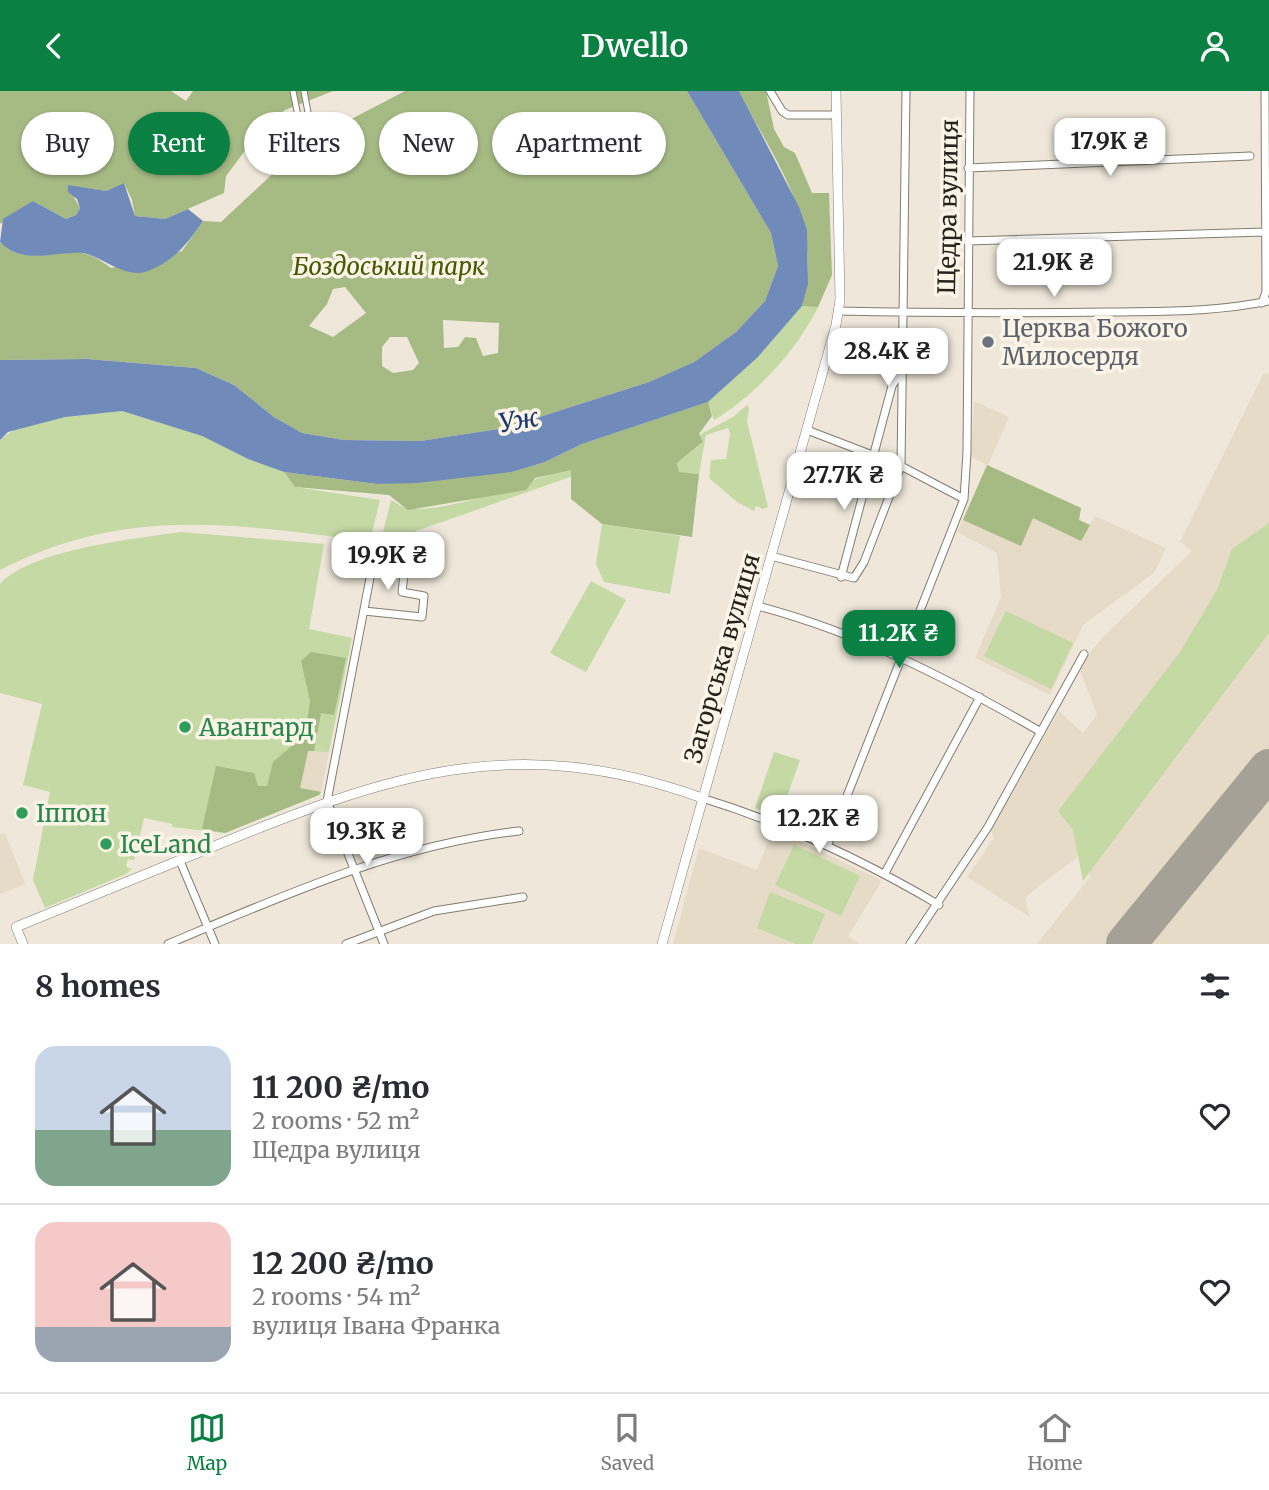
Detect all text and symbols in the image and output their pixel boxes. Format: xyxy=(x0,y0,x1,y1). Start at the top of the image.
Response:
text: Dwello xyxy=(581,26,688,66)
icon: back xyxy=(35,27,73,65)
icon: person xyxy=(1196,27,1234,65)
chip: Buy xyxy=(21,112,114,175)
chip: Rent xyxy=(128,112,230,175)
chip: Filters xyxy=(244,112,365,175)
chip: New xyxy=(379,112,478,175)
chip: Apartment xyxy=(492,112,666,175)
street label: Щедра вулиця xyxy=(931,119,965,295)
pin: 17.9K ₴ xyxy=(1045,119,1175,178)
text: 17.9K ₴ xyxy=(1070,126,1150,155)
pin: 21.9K ₴ xyxy=(989,239,1119,299)
text: 21.9K ₴ xyxy=(1013,247,1095,276)
park label: Боздоський парк xyxy=(293,251,485,282)
place label: Церква Божого Милосердя xyxy=(1002,313,1188,372)
pin: 28.4K ₴ xyxy=(823,329,953,388)
marker: Церква Божого Милосердя xyxy=(980,334,996,350)
text: 28.4K ₴ xyxy=(844,336,932,365)
water label: Уж xyxy=(495,400,541,440)
pin: 27.7K ₴ xyxy=(779,453,909,512)
text: 27.7K ₴ xyxy=(803,460,885,489)
pin: 19.9K ₴ xyxy=(323,533,453,592)
text: 19.9K ₴ xyxy=(348,540,428,569)
street label: Загорська вулиця xyxy=(677,550,767,766)
pin: 11.2K ₴ xyxy=(834,611,964,670)
text: 11.2K ₴ xyxy=(858,618,940,647)
place label: Авангард xyxy=(198,712,314,743)
marker: Авангард xyxy=(177,719,193,735)
pin: 12.2K ₴ xyxy=(754,795,884,855)
place label: Іппон xyxy=(36,798,107,829)
text: 12.2K ₴ xyxy=(777,803,861,832)
marker: Іппон xyxy=(14,805,30,821)
pin: 19.3K ₴ xyxy=(302,809,432,868)
text: 19.3K ₴ xyxy=(326,816,408,845)
place label: IceLand xyxy=(120,829,211,860)
marker: IceLand xyxy=(98,836,114,852)
text: 8 homes xyxy=(35,967,161,1005)
icon: filters xyxy=(1196,967,1234,1005)
text: 11 200 ₴/mo xyxy=(252,1068,429,1106)
icon: home xyxy=(91,1074,175,1158)
icon: heart xyxy=(1196,1097,1234,1135)
text: 2 rooms · 52 m² xyxy=(252,1106,419,1135)
text: Щедра вулиця xyxy=(252,1135,421,1164)
text: 12 200 ₴/mo xyxy=(252,1244,434,1282)
icon: home xyxy=(91,1250,175,1334)
icon: heart xyxy=(1196,1273,1234,1311)
text: 2 rooms · 54 m² xyxy=(252,1282,420,1311)
text: вулиця Івана Франка xyxy=(252,1311,500,1340)
tab: Map xyxy=(187,1409,227,1475)
tab: Saved xyxy=(600,1409,654,1475)
tab: Home xyxy=(1028,1409,1082,1475)

